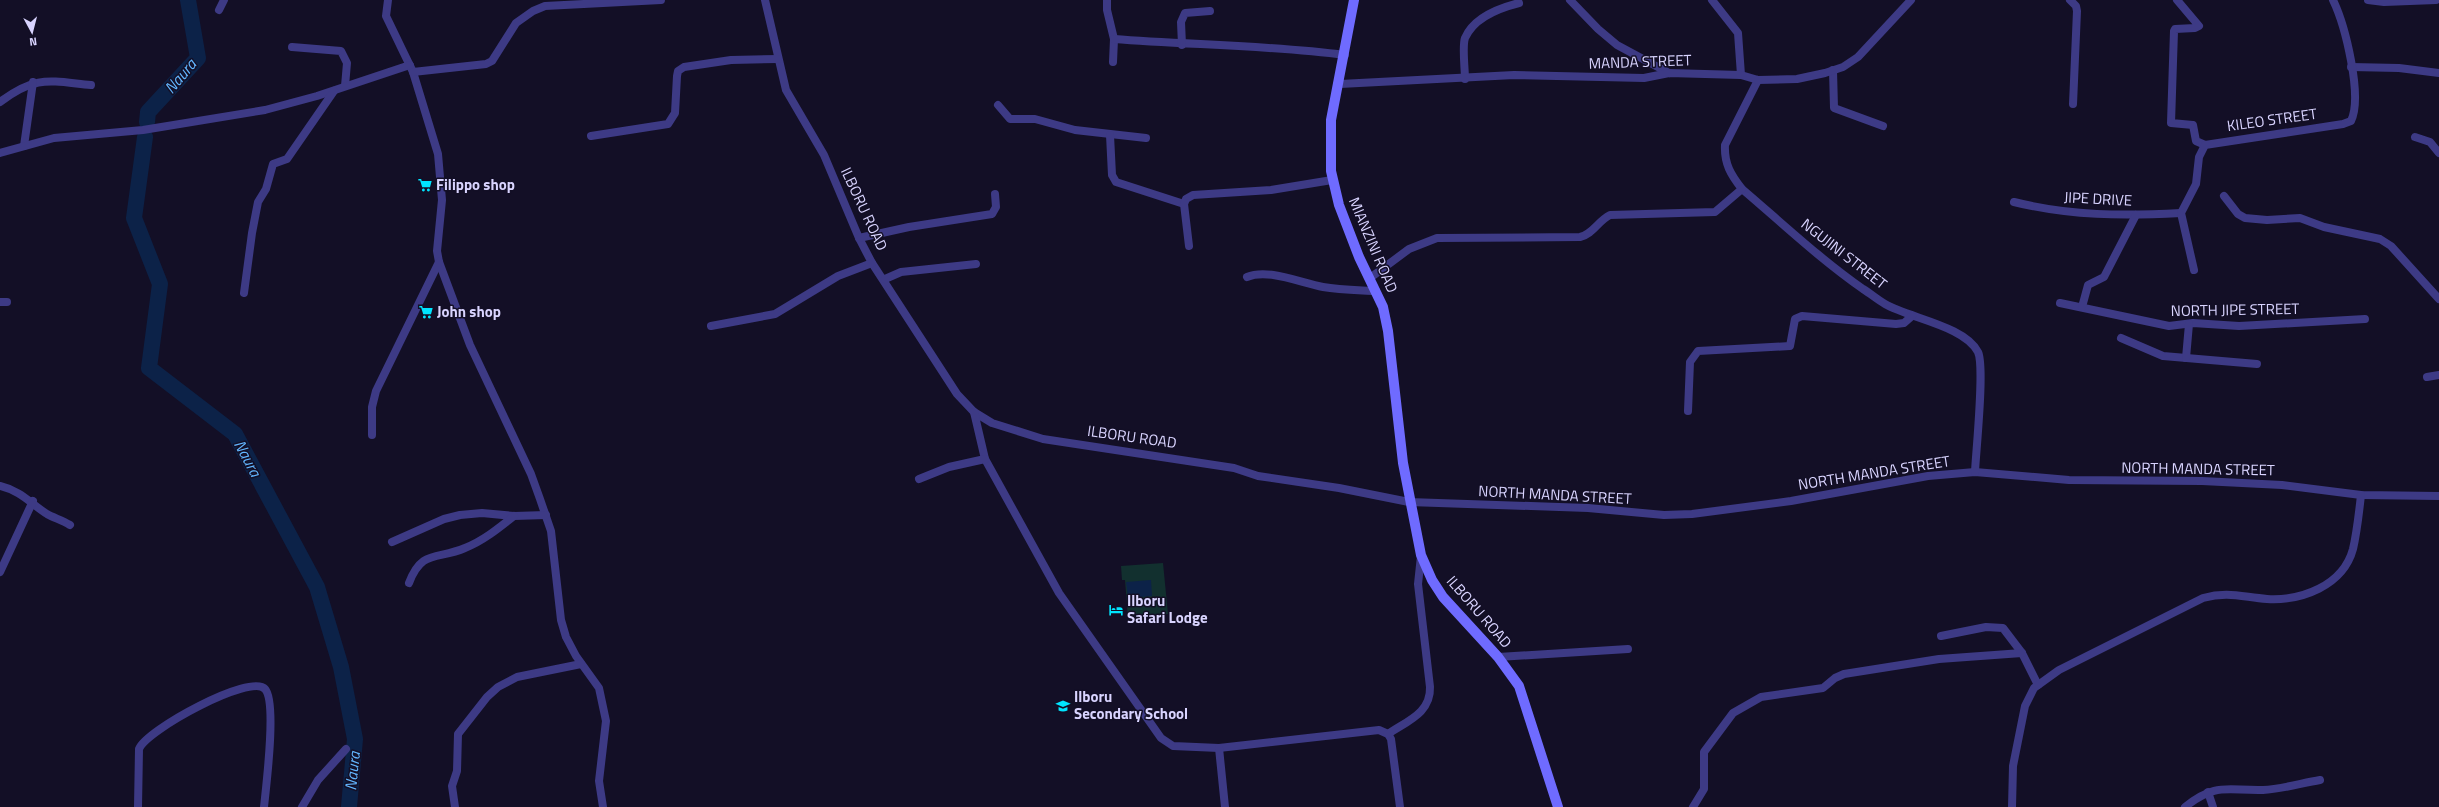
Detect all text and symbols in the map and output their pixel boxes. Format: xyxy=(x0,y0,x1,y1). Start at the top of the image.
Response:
north arrow xyxy=(12,12,52,52)
text: N xyxy=(28,34,38,50)
street label: MANDA STREET xyxy=(1588,48,1692,75)
water label: Naura xyxy=(158,53,202,99)
street label: KILEO STREET xyxy=(2226,102,2318,137)
street label: ILBORU ROAD xyxy=(835,163,894,254)
place label: Filippo shop xyxy=(436,173,515,196)
supermarket icon: Filippo shop xyxy=(417,177,433,193)
street label: JIPE DRIVE xyxy=(2063,185,2133,212)
street label: MIANZINI ROAD xyxy=(1343,193,1404,296)
street label: NGUJINI STREET xyxy=(1796,213,1892,295)
street label: NORTH JIPE STREET xyxy=(2170,297,2300,322)
place label: John shop xyxy=(437,300,501,323)
supermarket icon: John shop xyxy=(418,304,434,320)
street label: ILBORU ROAD xyxy=(1086,419,1178,454)
water label: Naura xyxy=(228,435,268,482)
street label: NORTH MANDA STREET xyxy=(1796,449,1952,496)
street label: NORTH MANDA STREET xyxy=(2121,456,2275,481)
street label: NORTH MANDA STREET xyxy=(1478,479,1632,510)
street label: ILBORU ROAD xyxy=(1441,570,1518,653)
place label: Ilboru Safari Lodge xyxy=(1127,589,1208,629)
hotel icon: Ilboru Safari Lodge xyxy=(1108,602,1124,618)
place label: Ilboru Secondary School xyxy=(1074,685,1188,725)
school or university icon: Ilboru Secondary School xyxy=(1055,698,1071,714)
water label: Naura xyxy=(338,749,366,792)

